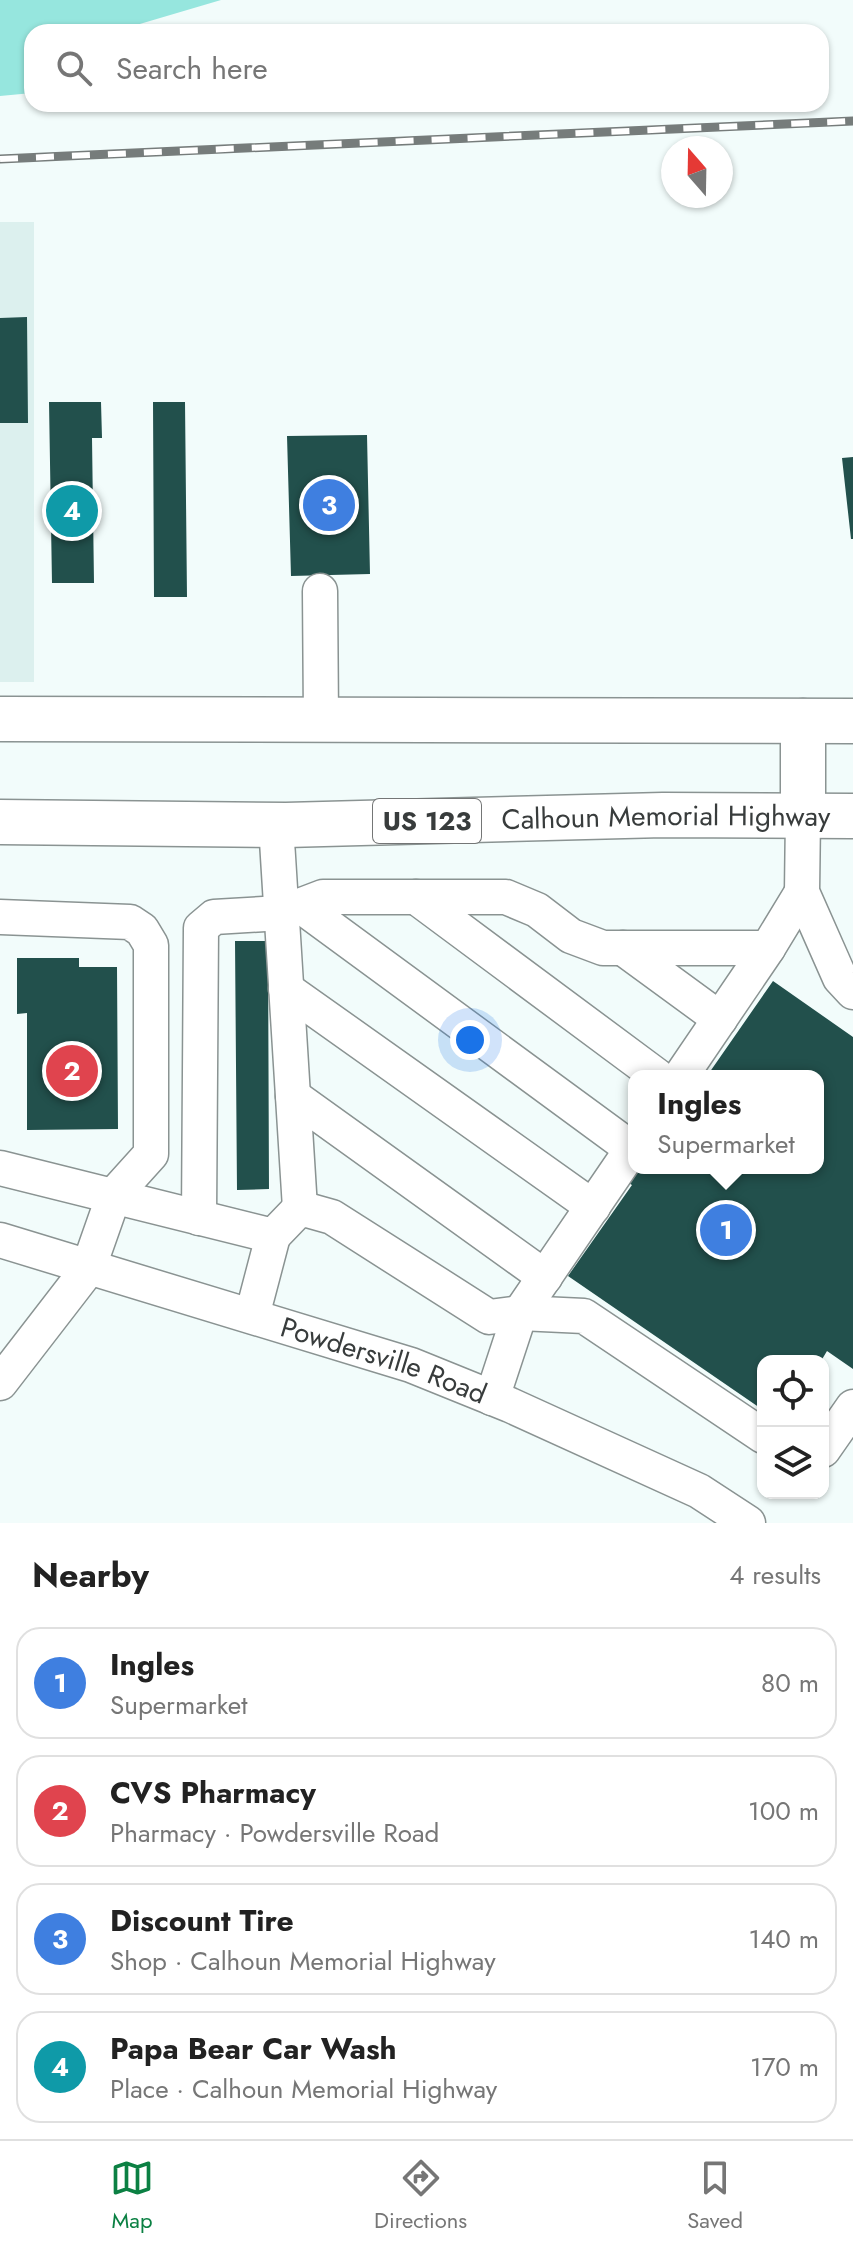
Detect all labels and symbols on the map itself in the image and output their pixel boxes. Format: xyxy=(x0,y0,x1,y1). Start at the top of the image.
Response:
north arrow xyxy=(661,136,733,208)
pin: 3 xyxy=(303,475,355,535)
pin: 4 xyxy=(46,481,98,541)
street label: Calhoun Memorial Highway xyxy=(501,795,831,840)
road number: US 123 xyxy=(373,799,481,843)
your location xyxy=(450,1020,490,1060)
pin: 2 xyxy=(46,1041,98,1101)
pin: 1 xyxy=(700,1200,752,1260)
street label: Powdersville Road xyxy=(275,1307,493,1414)

